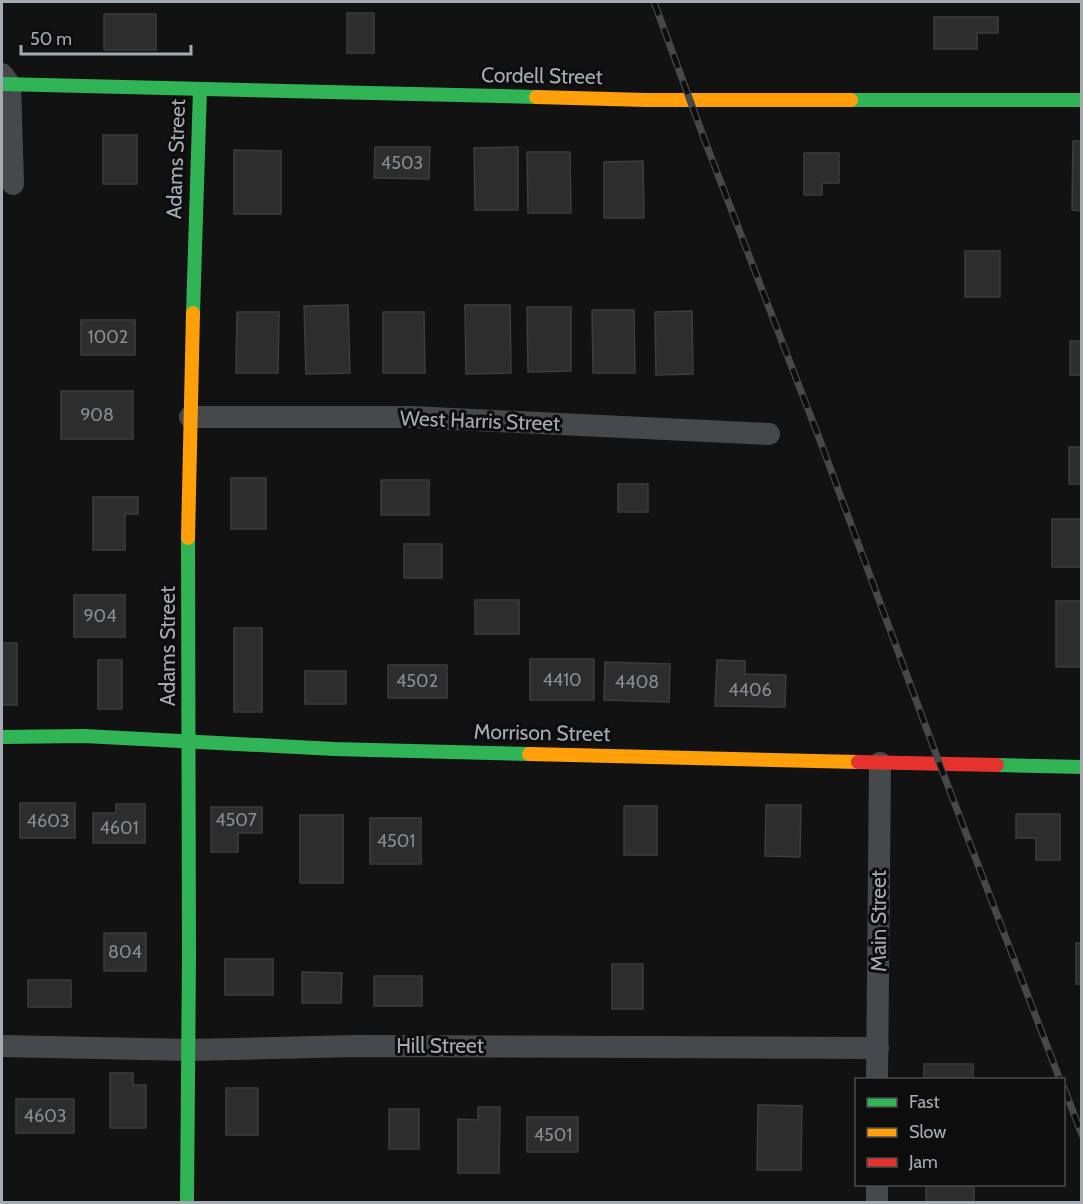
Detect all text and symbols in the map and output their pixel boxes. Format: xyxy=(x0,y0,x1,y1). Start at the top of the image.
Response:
scale bar xyxy=(21,18,190,56)
text: 50 m xyxy=(30,28,72,50)
street label: Cordell Street xyxy=(481,62,603,89)
street label: Adams Street xyxy=(161,98,190,220)
house number: 4503 xyxy=(381,152,423,174)
house number: 1002 xyxy=(88,326,128,348)
house number: 908 xyxy=(80,404,114,426)
street label: West Harris Street xyxy=(400,405,560,436)
street label: Adams Street xyxy=(155,586,180,706)
house number: 904 xyxy=(83,605,117,627)
house number: 4410 xyxy=(542,669,582,691)
house number: 4502 xyxy=(396,670,438,692)
house number: 4408 xyxy=(615,671,659,693)
house number: 4406 xyxy=(728,679,772,701)
street label: Morrison Street xyxy=(473,719,611,746)
house number: 4507 xyxy=(215,809,257,831)
house number: 4603 xyxy=(27,810,69,832)
house number: 4601 xyxy=(99,817,139,839)
house number: 4501 xyxy=(377,830,415,852)
street label: Main Street xyxy=(866,870,891,972)
house number: 804 xyxy=(108,941,142,963)
street label: Hill Street xyxy=(396,1033,484,1058)
legend xyxy=(855,1078,1065,1186)
text: Fast xyxy=(909,1091,940,1113)
house number: 4603 xyxy=(24,1105,66,1127)
text: Slow xyxy=(909,1121,946,1143)
house number: 4501 xyxy=(534,1124,572,1146)
text: Jam xyxy=(908,1151,938,1173)

